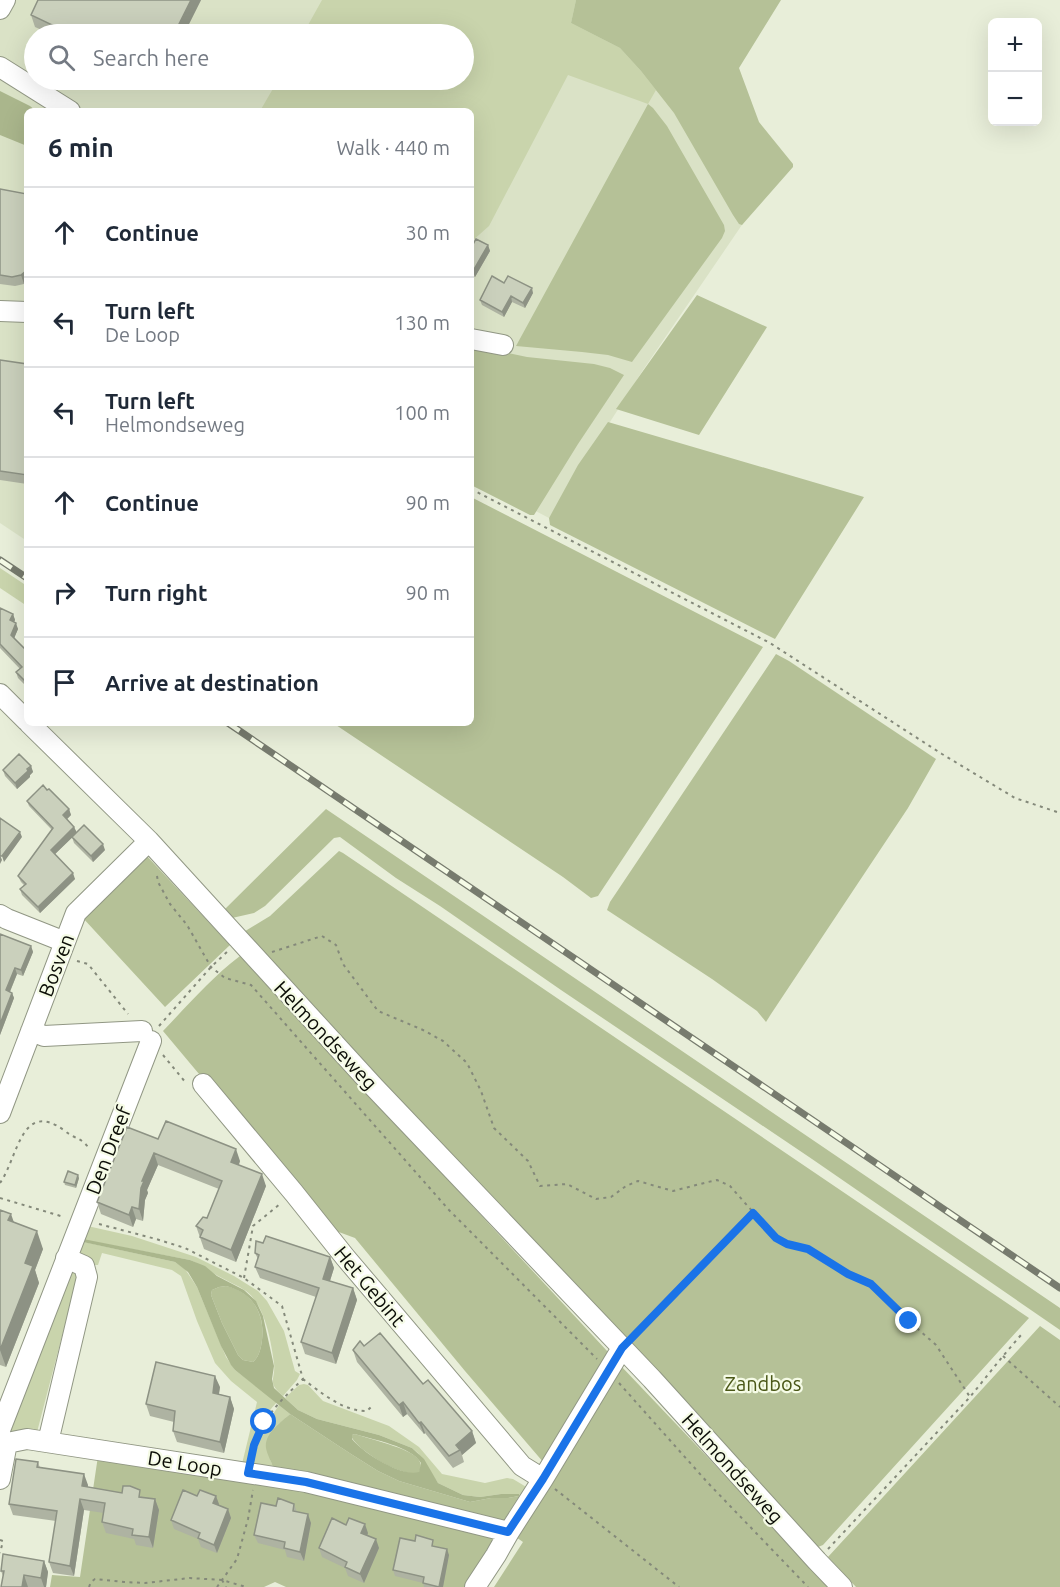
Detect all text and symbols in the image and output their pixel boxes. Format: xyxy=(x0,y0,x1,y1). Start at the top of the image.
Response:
map controls xyxy=(988,18,1042,126)
button: + xyxy=(988,18,1042,72)
search box xyxy=(24,24,474,90)
icon: search xyxy=(45,41,78,74)
text: Search here xyxy=(93,45,209,70)
button: − xyxy=(988,72,1042,126)
text: 6 min xyxy=(48,133,114,162)
text: Walk · 440 m xyxy=(337,136,450,159)
icon: ahead xyxy=(48,216,81,249)
text: Continue xyxy=(105,220,199,245)
text: 30 m xyxy=(406,221,450,244)
text: Turn left xyxy=(105,298,195,323)
icon: left xyxy=(48,306,81,339)
text: 130 m xyxy=(394,311,450,334)
text: De Loop xyxy=(105,323,180,346)
text: Turn left xyxy=(105,388,195,413)
icon: left xyxy=(48,396,81,429)
text: 100 m xyxy=(394,401,450,424)
text: Helmondseweg xyxy=(105,413,245,436)
icon: ahead xyxy=(48,486,81,519)
text: Continue xyxy=(105,490,199,515)
text: 90 m xyxy=(406,491,450,514)
icon: right xyxy=(48,576,81,609)
text: Turn right xyxy=(105,580,207,605)
text: 90 m xyxy=(406,581,450,604)
icon: arrive xyxy=(48,666,81,699)
text: Arrive at destination xyxy=(105,670,319,695)
street label: Bosven xyxy=(34,930,78,1000)
street label: Helmondseweg xyxy=(270,976,382,1094)
street label: Den Dreef xyxy=(81,1102,135,1197)
street label: Het Gebint xyxy=(330,1241,410,1331)
route end xyxy=(895,1307,921,1333)
park label: Zandbos xyxy=(725,1372,801,1395)
route start xyxy=(250,1408,276,1434)
street label: Helmondseweg xyxy=(678,1408,788,1528)
street label: De Loop xyxy=(146,1446,224,1480)

